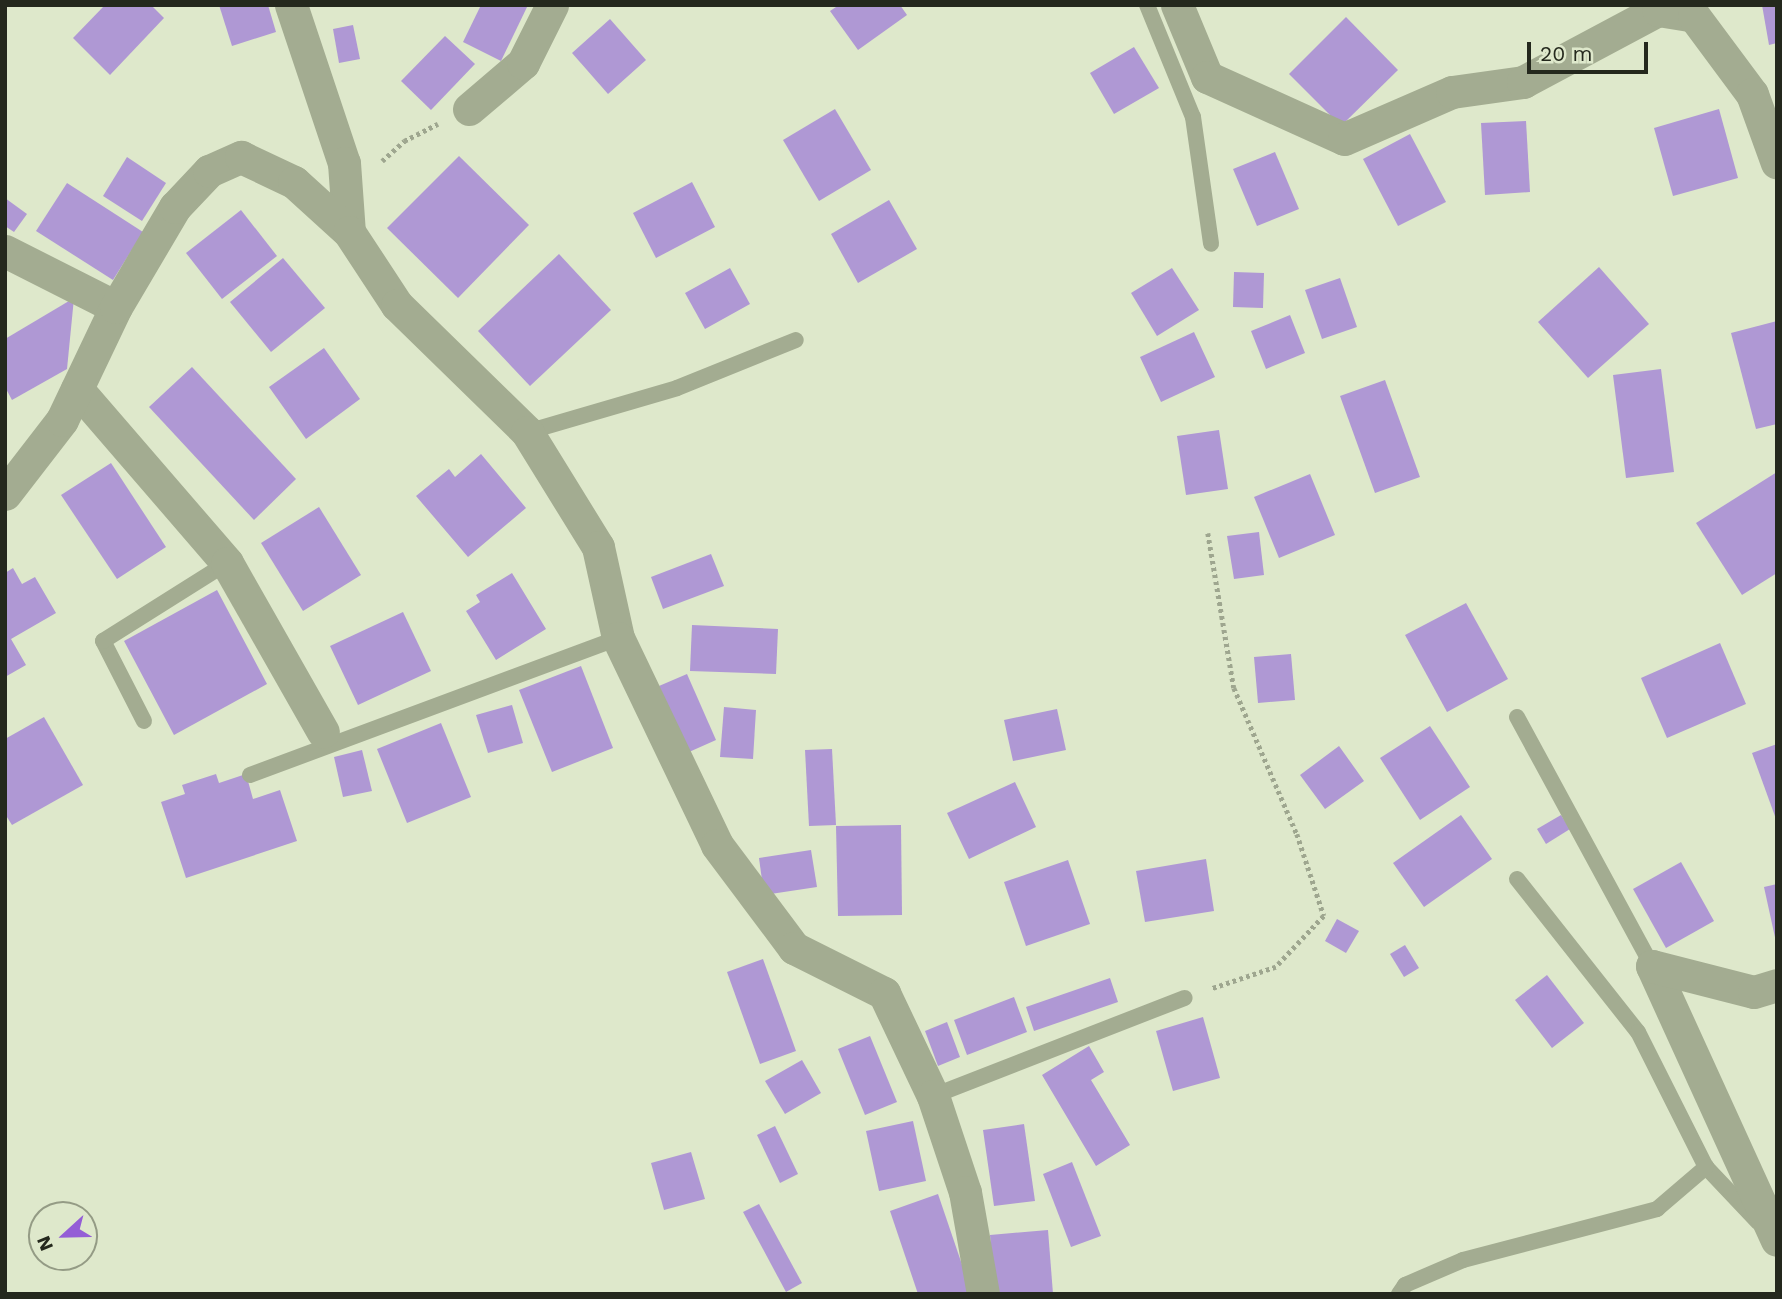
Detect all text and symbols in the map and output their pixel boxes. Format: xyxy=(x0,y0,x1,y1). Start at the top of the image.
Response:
scale bar xyxy=(1530,28,1651,72)
text: 20 m xyxy=(1540,41,1592,66)
north arrow xyxy=(28,1201,98,1271)
text: N xyxy=(32,1232,58,1254)

